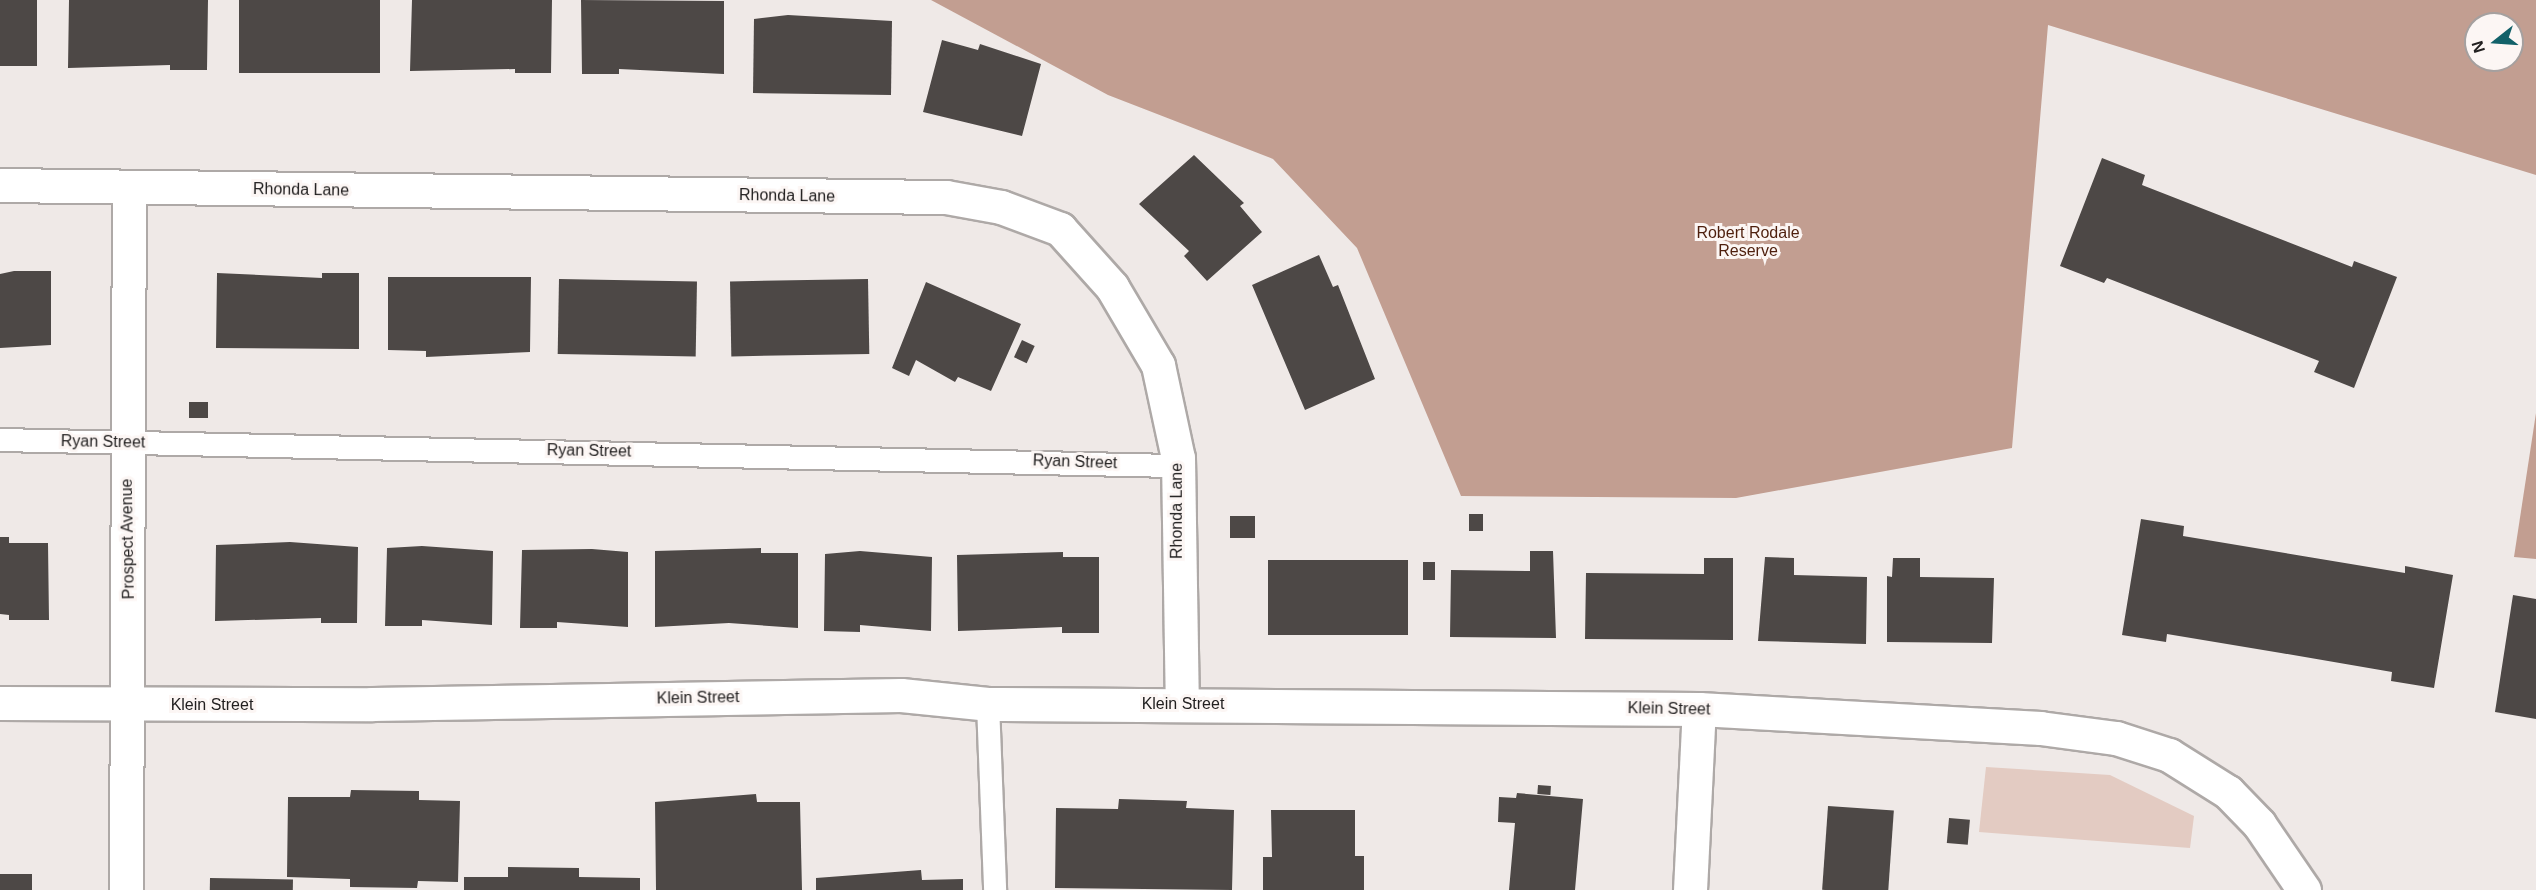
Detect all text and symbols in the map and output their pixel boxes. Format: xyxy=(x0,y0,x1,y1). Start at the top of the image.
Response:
north arrow xyxy=(2464,12,2524,72)
text: N xyxy=(2468,39,2488,55)
street label: Rhonda Lane xyxy=(253,180,349,200)
street label: Rhonda Lane xyxy=(739,186,835,206)
park label: Robert Rodale Reserve xyxy=(1696,223,1800,261)
street label: Ryan Street xyxy=(61,432,145,452)
street label: Ryan Street xyxy=(547,441,631,461)
street label: Ryan Street xyxy=(1032,451,1118,473)
street label: Rhonda Lane xyxy=(1167,463,1187,559)
street label: Prospect Avenue xyxy=(117,478,139,600)
street label: Klein Street xyxy=(656,688,740,708)
street label: Klein Street xyxy=(1142,694,1224,714)
street label: Klein Street xyxy=(171,695,253,715)
street label: Klein Street xyxy=(1627,699,1711,719)

